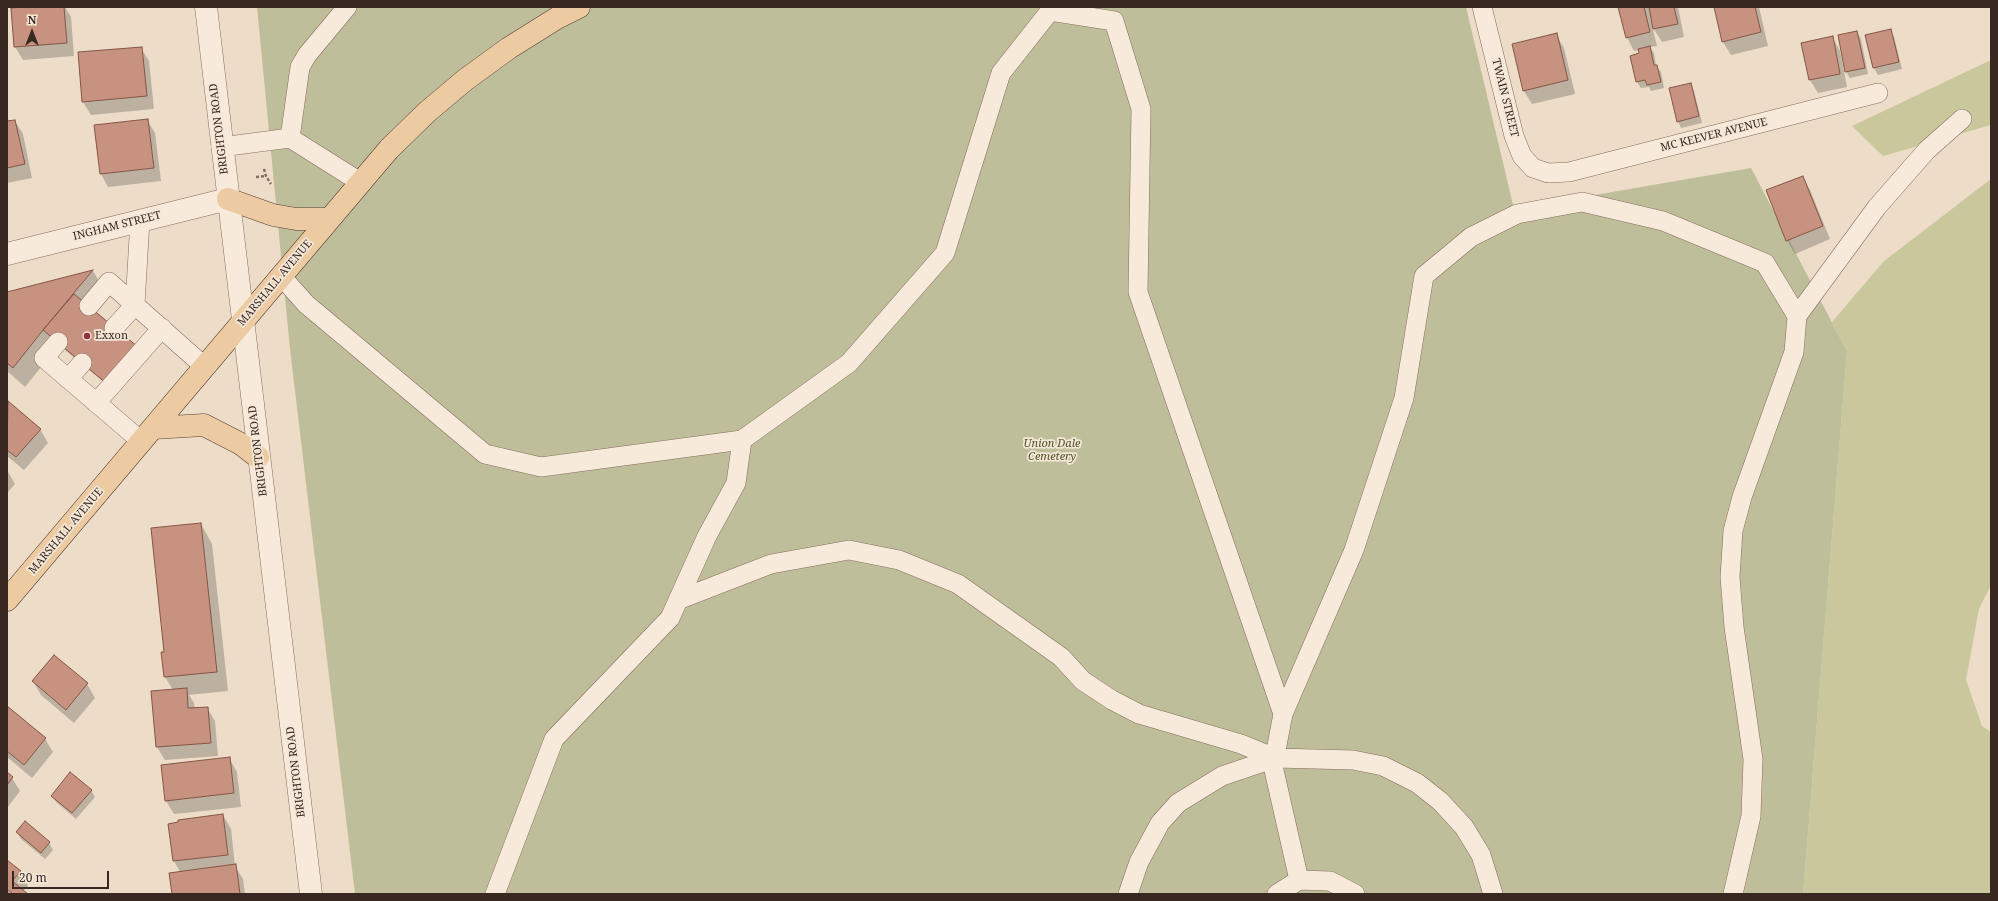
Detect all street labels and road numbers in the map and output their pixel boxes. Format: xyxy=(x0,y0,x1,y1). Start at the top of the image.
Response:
street label: TWAIN STREET xyxy=(1489,57,1521,139)
street label: BRIGHTON ROAD xyxy=(207,83,231,175)
street label: MC KEEVER AVENUE xyxy=(1659,115,1769,155)
street label: INGHAM STREET xyxy=(72,209,162,243)
street label: MARSHALL AVENUE xyxy=(235,237,315,329)
street label: BRIGHTON ROAD xyxy=(246,405,270,497)
street label: MARSHALL AVENUE xyxy=(26,485,106,577)
street label: BRIGHTON ROAD xyxy=(284,726,308,818)

